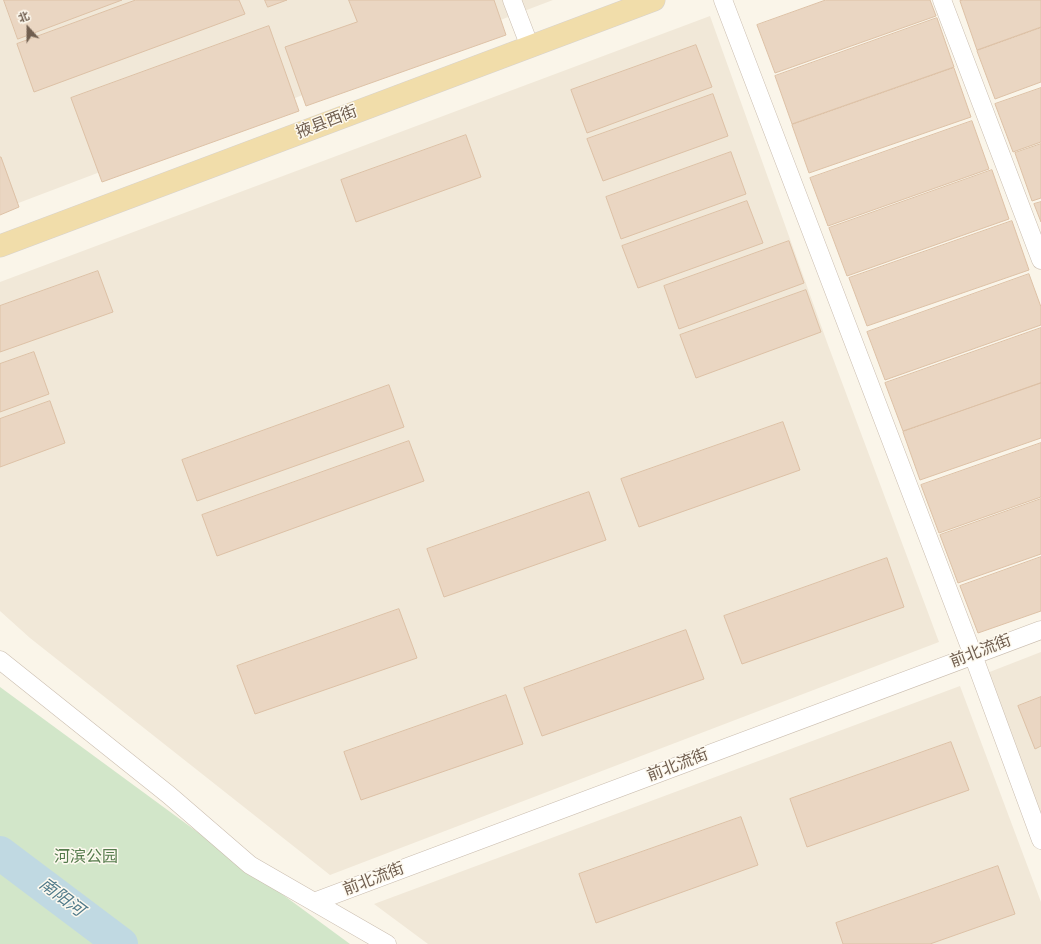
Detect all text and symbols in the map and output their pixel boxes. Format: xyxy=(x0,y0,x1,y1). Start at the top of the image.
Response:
text: 北 xyxy=(16,7,32,26)
north arrow xyxy=(8,8,48,48)
street label: 掖县西街 xyxy=(294,103,360,143)
street label: 前北流街 xyxy=(948,632,1014,672)
street label: 前北流街 xyxy=(645,746,711,786)
park label: 河滨公园 xyxy=(54,848,118,868)
street label: 前北流街 xyxy=(341,860,407,900)
water label: 南阳河 xyxy=(34,875,88,921)

